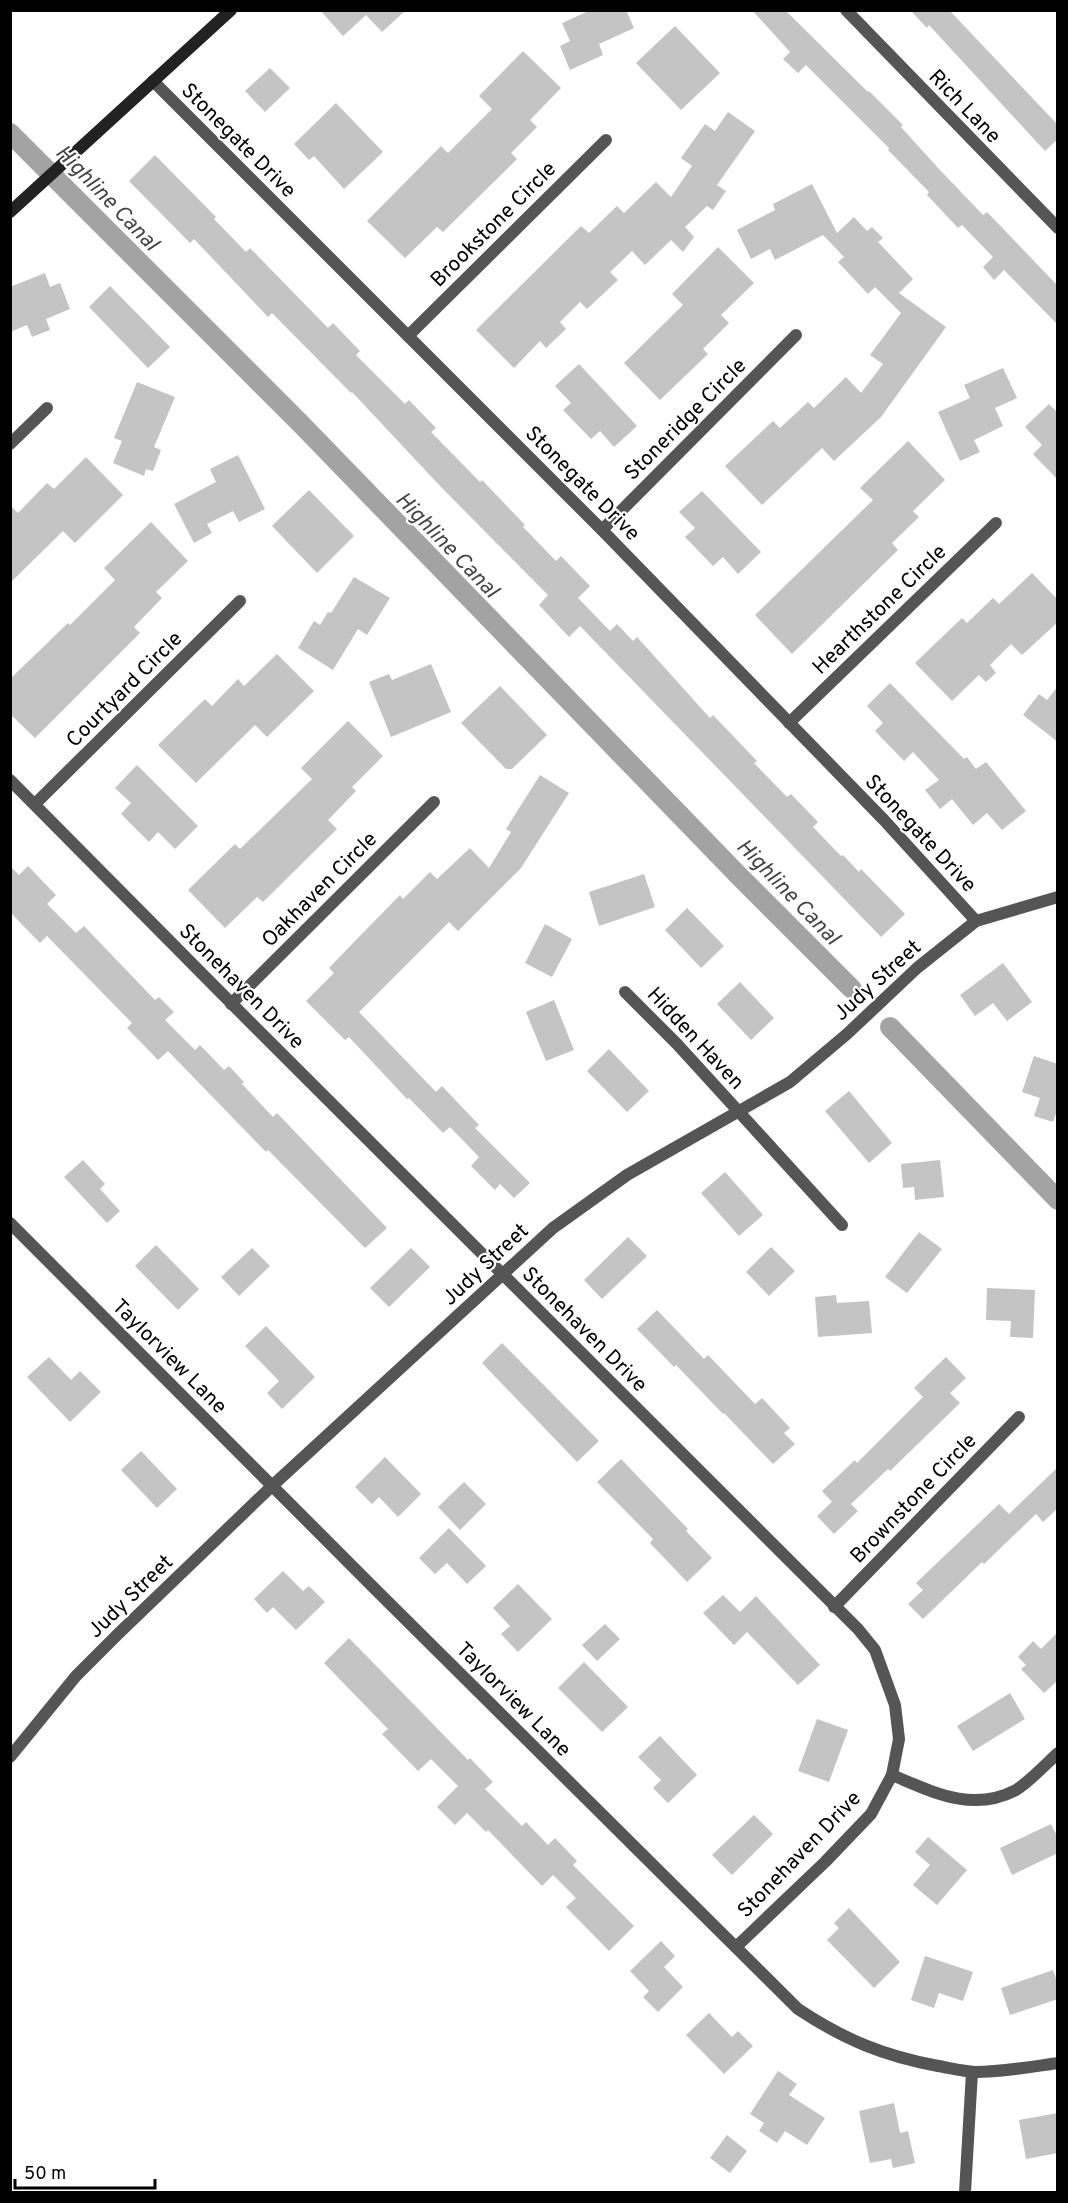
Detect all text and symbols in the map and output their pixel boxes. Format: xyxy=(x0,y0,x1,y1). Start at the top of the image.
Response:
street label: Rich Lane xyxy=(922,64,1006,150)
street label: Stonegate Drive xyxy=(175,78,301,204)
water label: Highline Canal xyxy=(49,140,165,259)
street label: Brookstone Circle xyxy=(425,156,563,294)
street label: Stoneridge Circle xyxy=(619,353,753,487)
street label: Stonegate Drive xyxy=(519,421,645,547)
water label: Highline Canal xyxy=(389,487,505,606)
street label: Hearthstone Circle xyxy=(807,539,953,681)
street label: Courtyard Circle xyxy=(61,626,189,754)
street label: Stonegate Drive xyxy=(858,769,982,899)
street label: Oakhaven Circle xyxy=(256,826,384,954)
water label: Highline Canal xyxy=(730,834,846,953)
street label: Stonehaven Drive xyxy=(172,919,309,1056)
street label: Judy Street xyxy=(829,935,927,1028)
street label: Hidden Haven xyxy=(640,982,749,1096)
street label: Judy Street xyxy=(437,1218,535,1312)
street label: Stonehaven Drive xyxy=(515,1262,652,1399)
street label: Taylorview Lane xyxy=(106,1294,232,1420)
street label: Brownstone Circle xyxy=(845,1428,983,1570)
street label: Judy Street xyxy=(83,1550,180,1645)
street label: Taylorview Lane xyxy=(450,1637,576,1763)
street label: Stonehaven Drive xyxy=(732,1786,868,1924)
scale bar xyxy=(15,2152,154,2190)
text: 50 m xyxy=(24,2163,66,2186)

